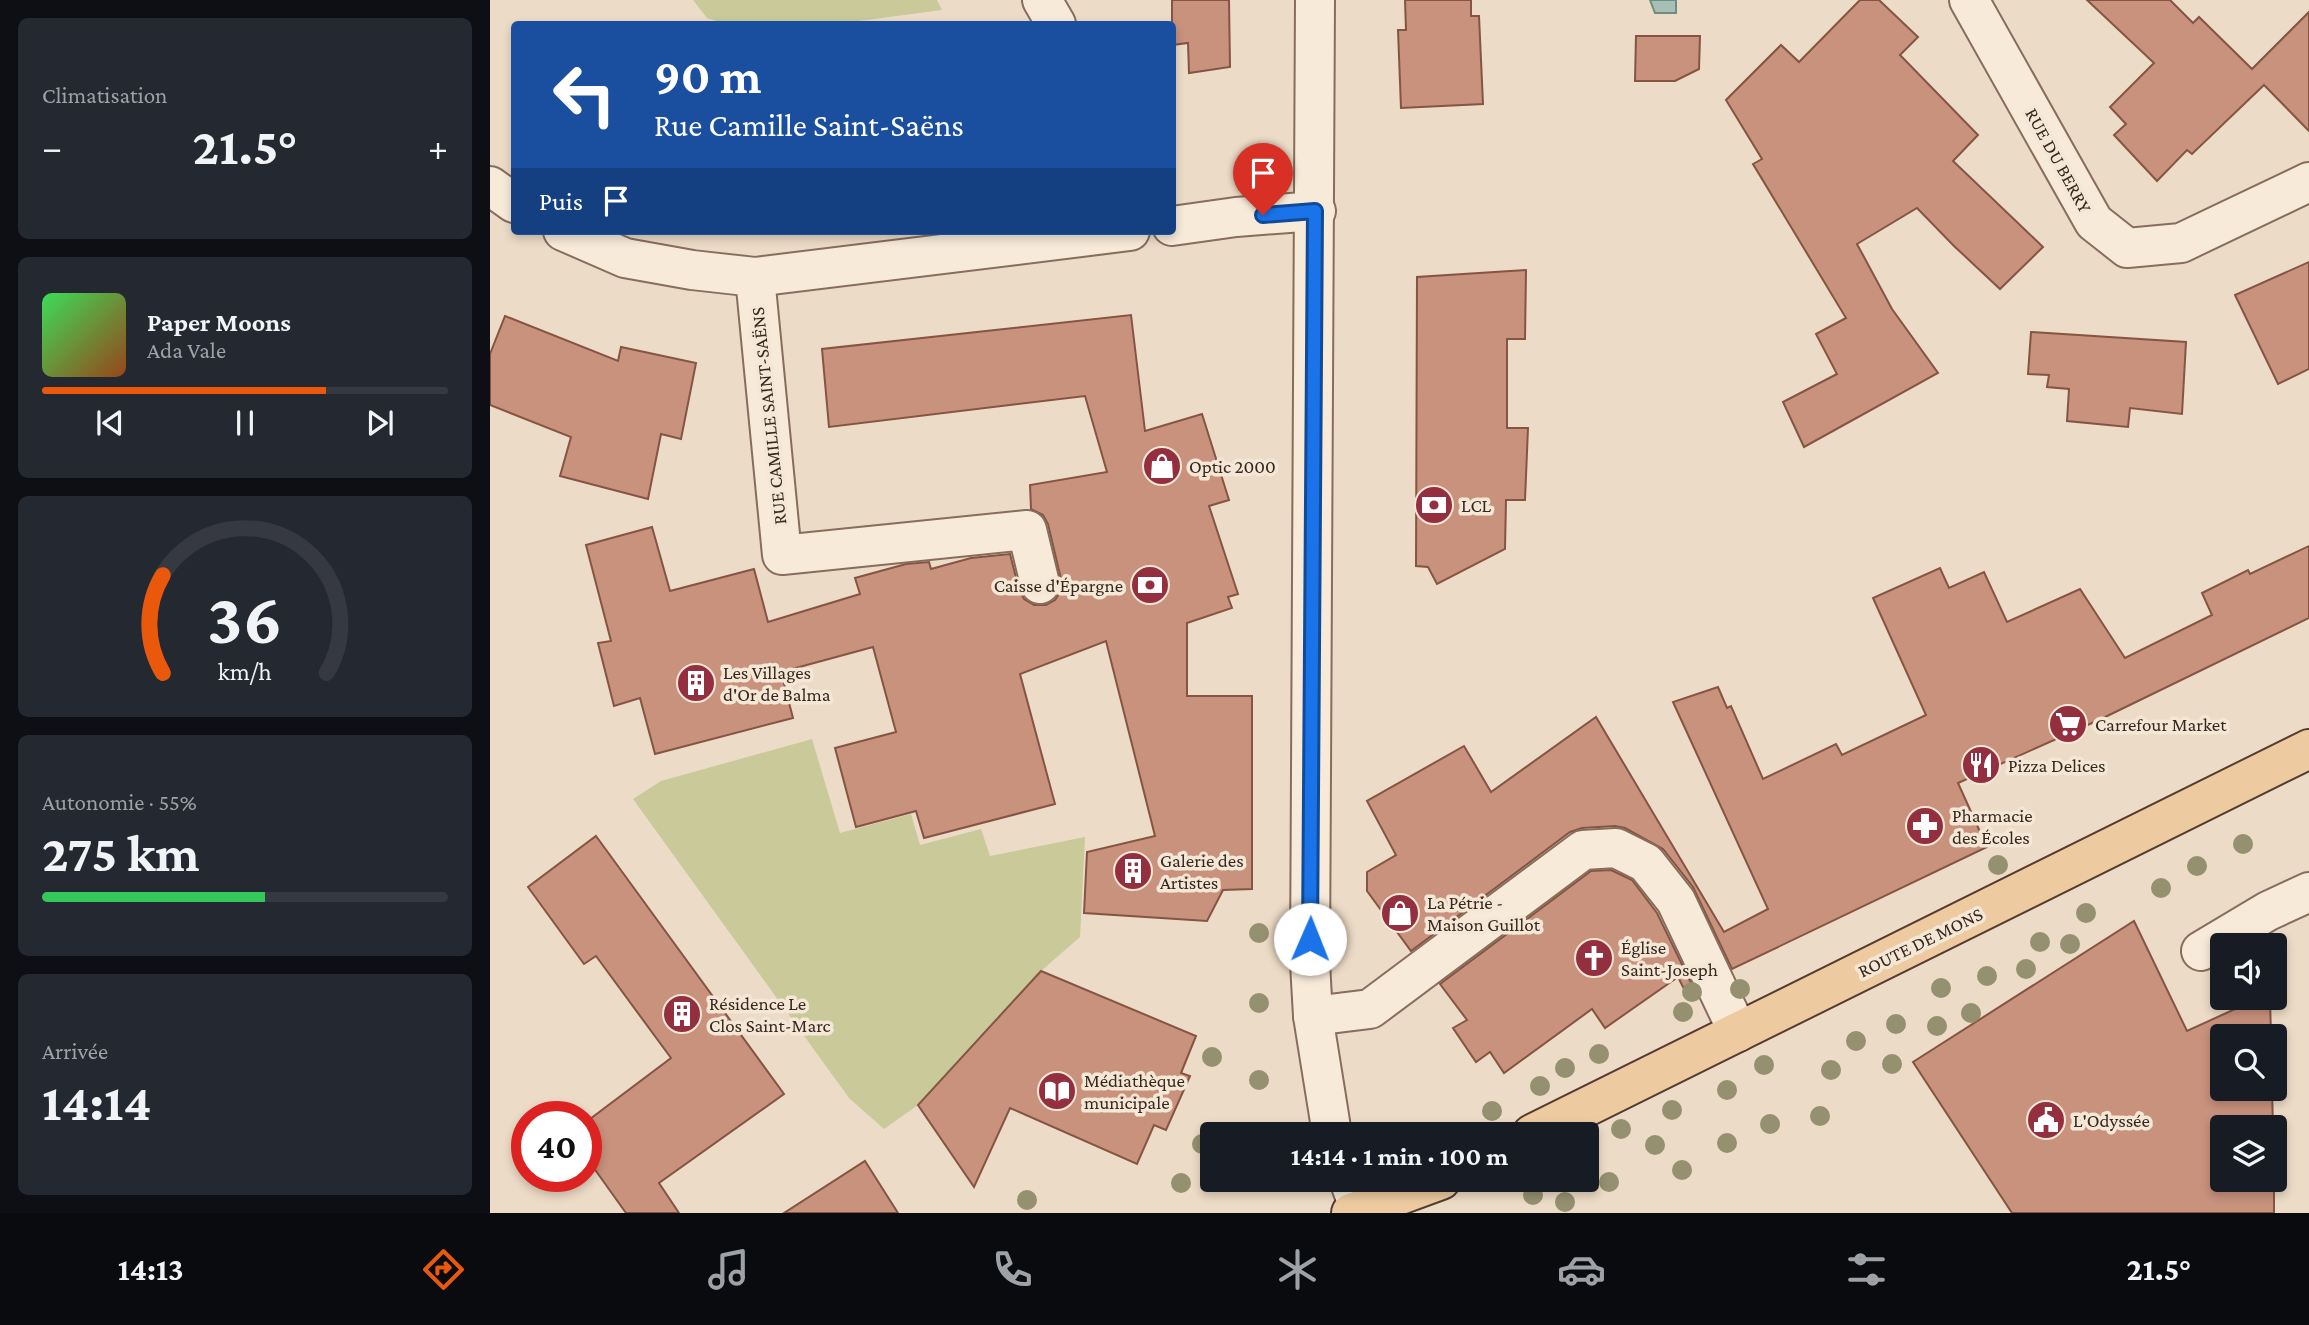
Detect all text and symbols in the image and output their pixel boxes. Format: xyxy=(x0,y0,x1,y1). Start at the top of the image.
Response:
icon: left xyxy=(539,49,630,140)
text: 90 m xyxy=(654,49,761,104)
text: Climatisation xyxy=(42,82,167,108)
street label: RUE DU BERRY xyxy=(2021,104,2096,217)
text: Rue Camille Saint-Saëns xyxy=(654,107,964,143)
text: 21.5° xyxy=(193,117,298,175)
text: − xyxy=(42,126,62,168)
text: + xyxy=(428,126,448,168)
pin xyxy=(1233,143,1293,215)
icon: arrive xyxy=(1244,154,1282,192)
icon: arrive xyxy=(597,182,635,220)
text: Puis xyxy=(539,187,583,216)
street label: RUE CAMILLE SAINT-SAËNS xyxy=(747,306,790,526)
text: Paper Moons xyxy=(147,308,291,337)
text: Ada Vale xyxy=(147,337,226,363)
icon: previous xyxy=(91,404,129,442)
icon: pause xyxy=(226,404,264,442)
icon: next xyxy=(361,404,399,442)
shop icon: Optic 2000 xyxy=(1141,445,1183,487)
place label: Optic 2000 xyxy=(1189,456,1276,477)
bank icon: LCL xyxy=(1413,484,1455,526)
place label: LCL xyxy=(1461,495,1492,516)
bank icon: Caisse d'Épargne xyxy=(1129,564,1171,606)
place label: Caisse d'Épargne xyxy=(994,575,1123,596)
text: 36 xyxy=(207,578,283,659)
text: km/h xyxy=(218,657,272,684)
building icon: Les Villages d'Or de Balma xyxy=(675,662,717,704)
place label: Les Villages d'Or de Balma xyxy=(723,662,831,705)
supermarket icon: Carrefour Market xyxy=(2047,703,2089,745)
place label: Carrefour Market xyxy=(2095,714,2227,735)
restaurant icon: Pizza Delices xyxy=(1960,744,2002,786)
place label: Pizza Delices xyxy=(2008,755,2106,776)
text: Autonomie · 55% xyxy=(42,789,197,815)
pharmacy icon: Pharmacie des Écoles xyxy=(1904,805,1946,847)
place label: Pharmacie des Écoles xyxy=(1952,805,2033,848)
text: 275 km xyxy=(42,824,199,882)
building icon: Galerie des Artistes xyxy=(1112,850,1154,892)
place label: Galerie des Artistes xyxy=(1160,850,1244,893)
shop icon: La Pétrie - Maison Guillot xyxy=(1379,892,1421,934)
place label: La Pétrie - Maison Guillot xyxy=(1427,892,1541,935)
position arrow xyxy=(1273,902,1347,976)
street label: ROUTE DE MONS xyxy=(1854,903,1986,982)
map controls xyxy=(2210,933,2287,1192)
button: sound xyxy=(2210,933,2287,1010)
church icon: Église Saint-Joseph xyxy=(1573,937,1615,979)
place label: Église Saint-Joseph xyxy=(1621,937,1718,980)
building icon: Résidence Le Clos Saint-Marc xyxy=(661,993,703,1035)
place label: Résidence Le Clos Saint-Marc xyxy=(709,993,831,1036)
button: search xyxy=(2210,1024,2287,1101)
text: Arrivée xyxy=(42,1038,108,1064)
library icon: Médiathèque municipale xyxy=(1036,1070,1078,1112)
place label: Médiathèque municipale xyxy=(1084,1070,1185,1113)
text: 14:14 xyxy=(42,1073,151,1131)
public building icon: L'Odyssée xyxy=(2025,1099,2067,1141)
speed limit sign: 40 xyxy=(511,1101,602,1192)
place label: L'Odyssée xyxy=(2073,1110,2150,1131)
button: layers xyxy=(2210,1115,2287,1192)
text: 14:14 · 1 min · 100 m xyxy=(1291,1142,1508,1171)
icon: directions xyxy=(419,1245,468,1294)
icon: music xyxy=(704,1245,753,1294)
icon: phone xyxy=(988,1245,1037,1294)
icon: climate xyxy=(1273,1245,1322,1294)
icon: car xyxy=(1557,1245,1606,1294)
icon: filters xyxy=(1842,1245,1891,1294)
text: 14:13 xyxy=(118,1251,184,1287)
text: 21.5° xyxy=(2127,1251,2191,1287)

